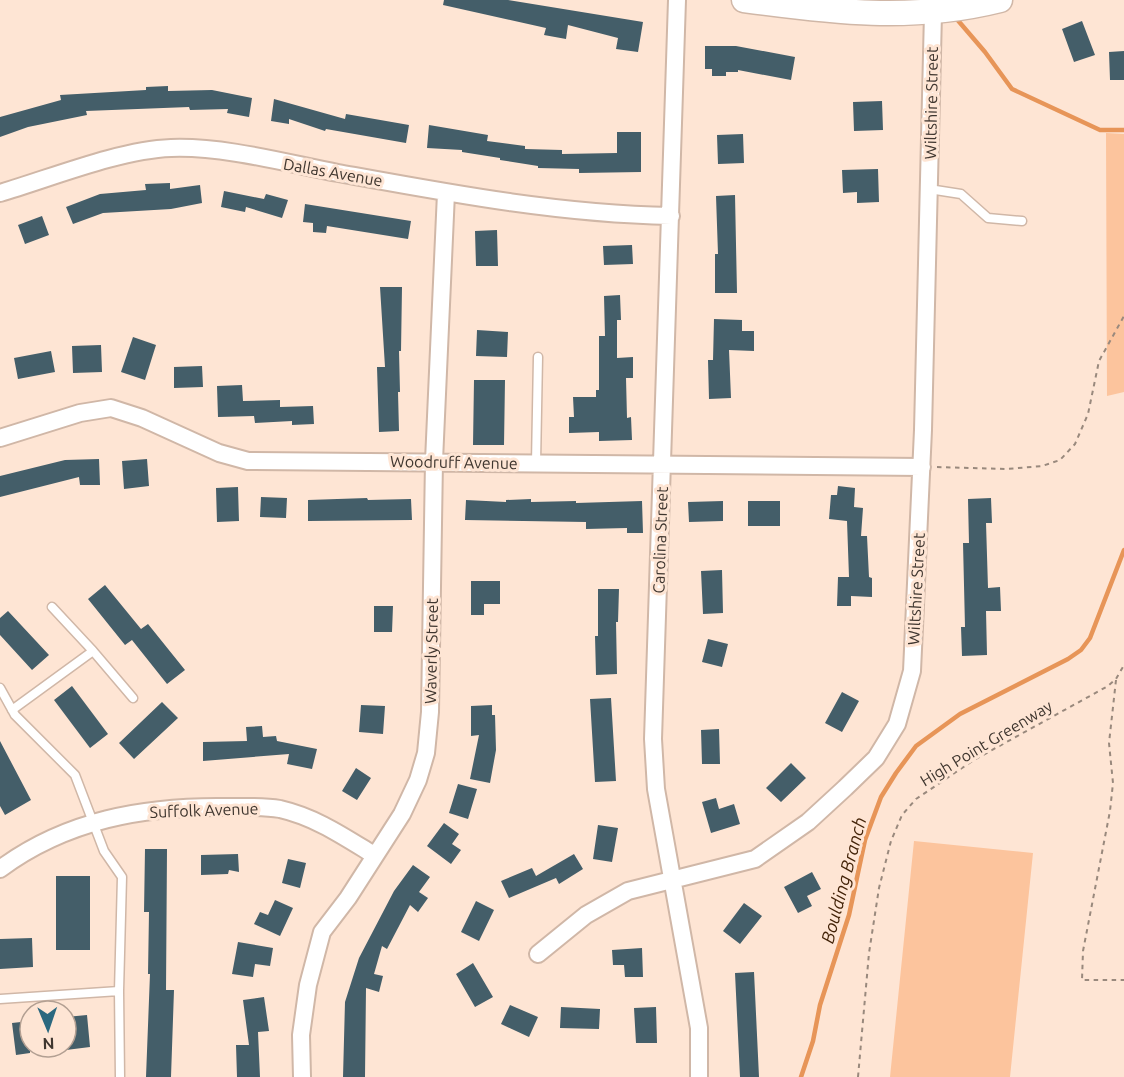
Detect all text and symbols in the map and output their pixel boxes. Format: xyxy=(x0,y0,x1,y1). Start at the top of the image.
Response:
street label: Wiltshire Street xyxy=(921,46,941,159)
street label: Dallas Avenue xyxy=(282,154,384,190)
street label: Woodruff Avenue xyxy=(390,452,518,472)
street label: Carolina Street xyxy=(649,485,671,594)
street label: Wiltshire Street xyxy=(904,532,928,646)
street label: Waverly Street xyxy=(421,597,441,704)
street label: High Point Greenway xyxy=(917,696,1055,789)
street label: Suffolk Avenue xyxy=(149,799,259,821)
water label: Boulding Branch xyxy=(817,815,869,945)
north arrow xyxy=(18,999,78,1059)
text: N xyxy=(42,1035,55,1053)

